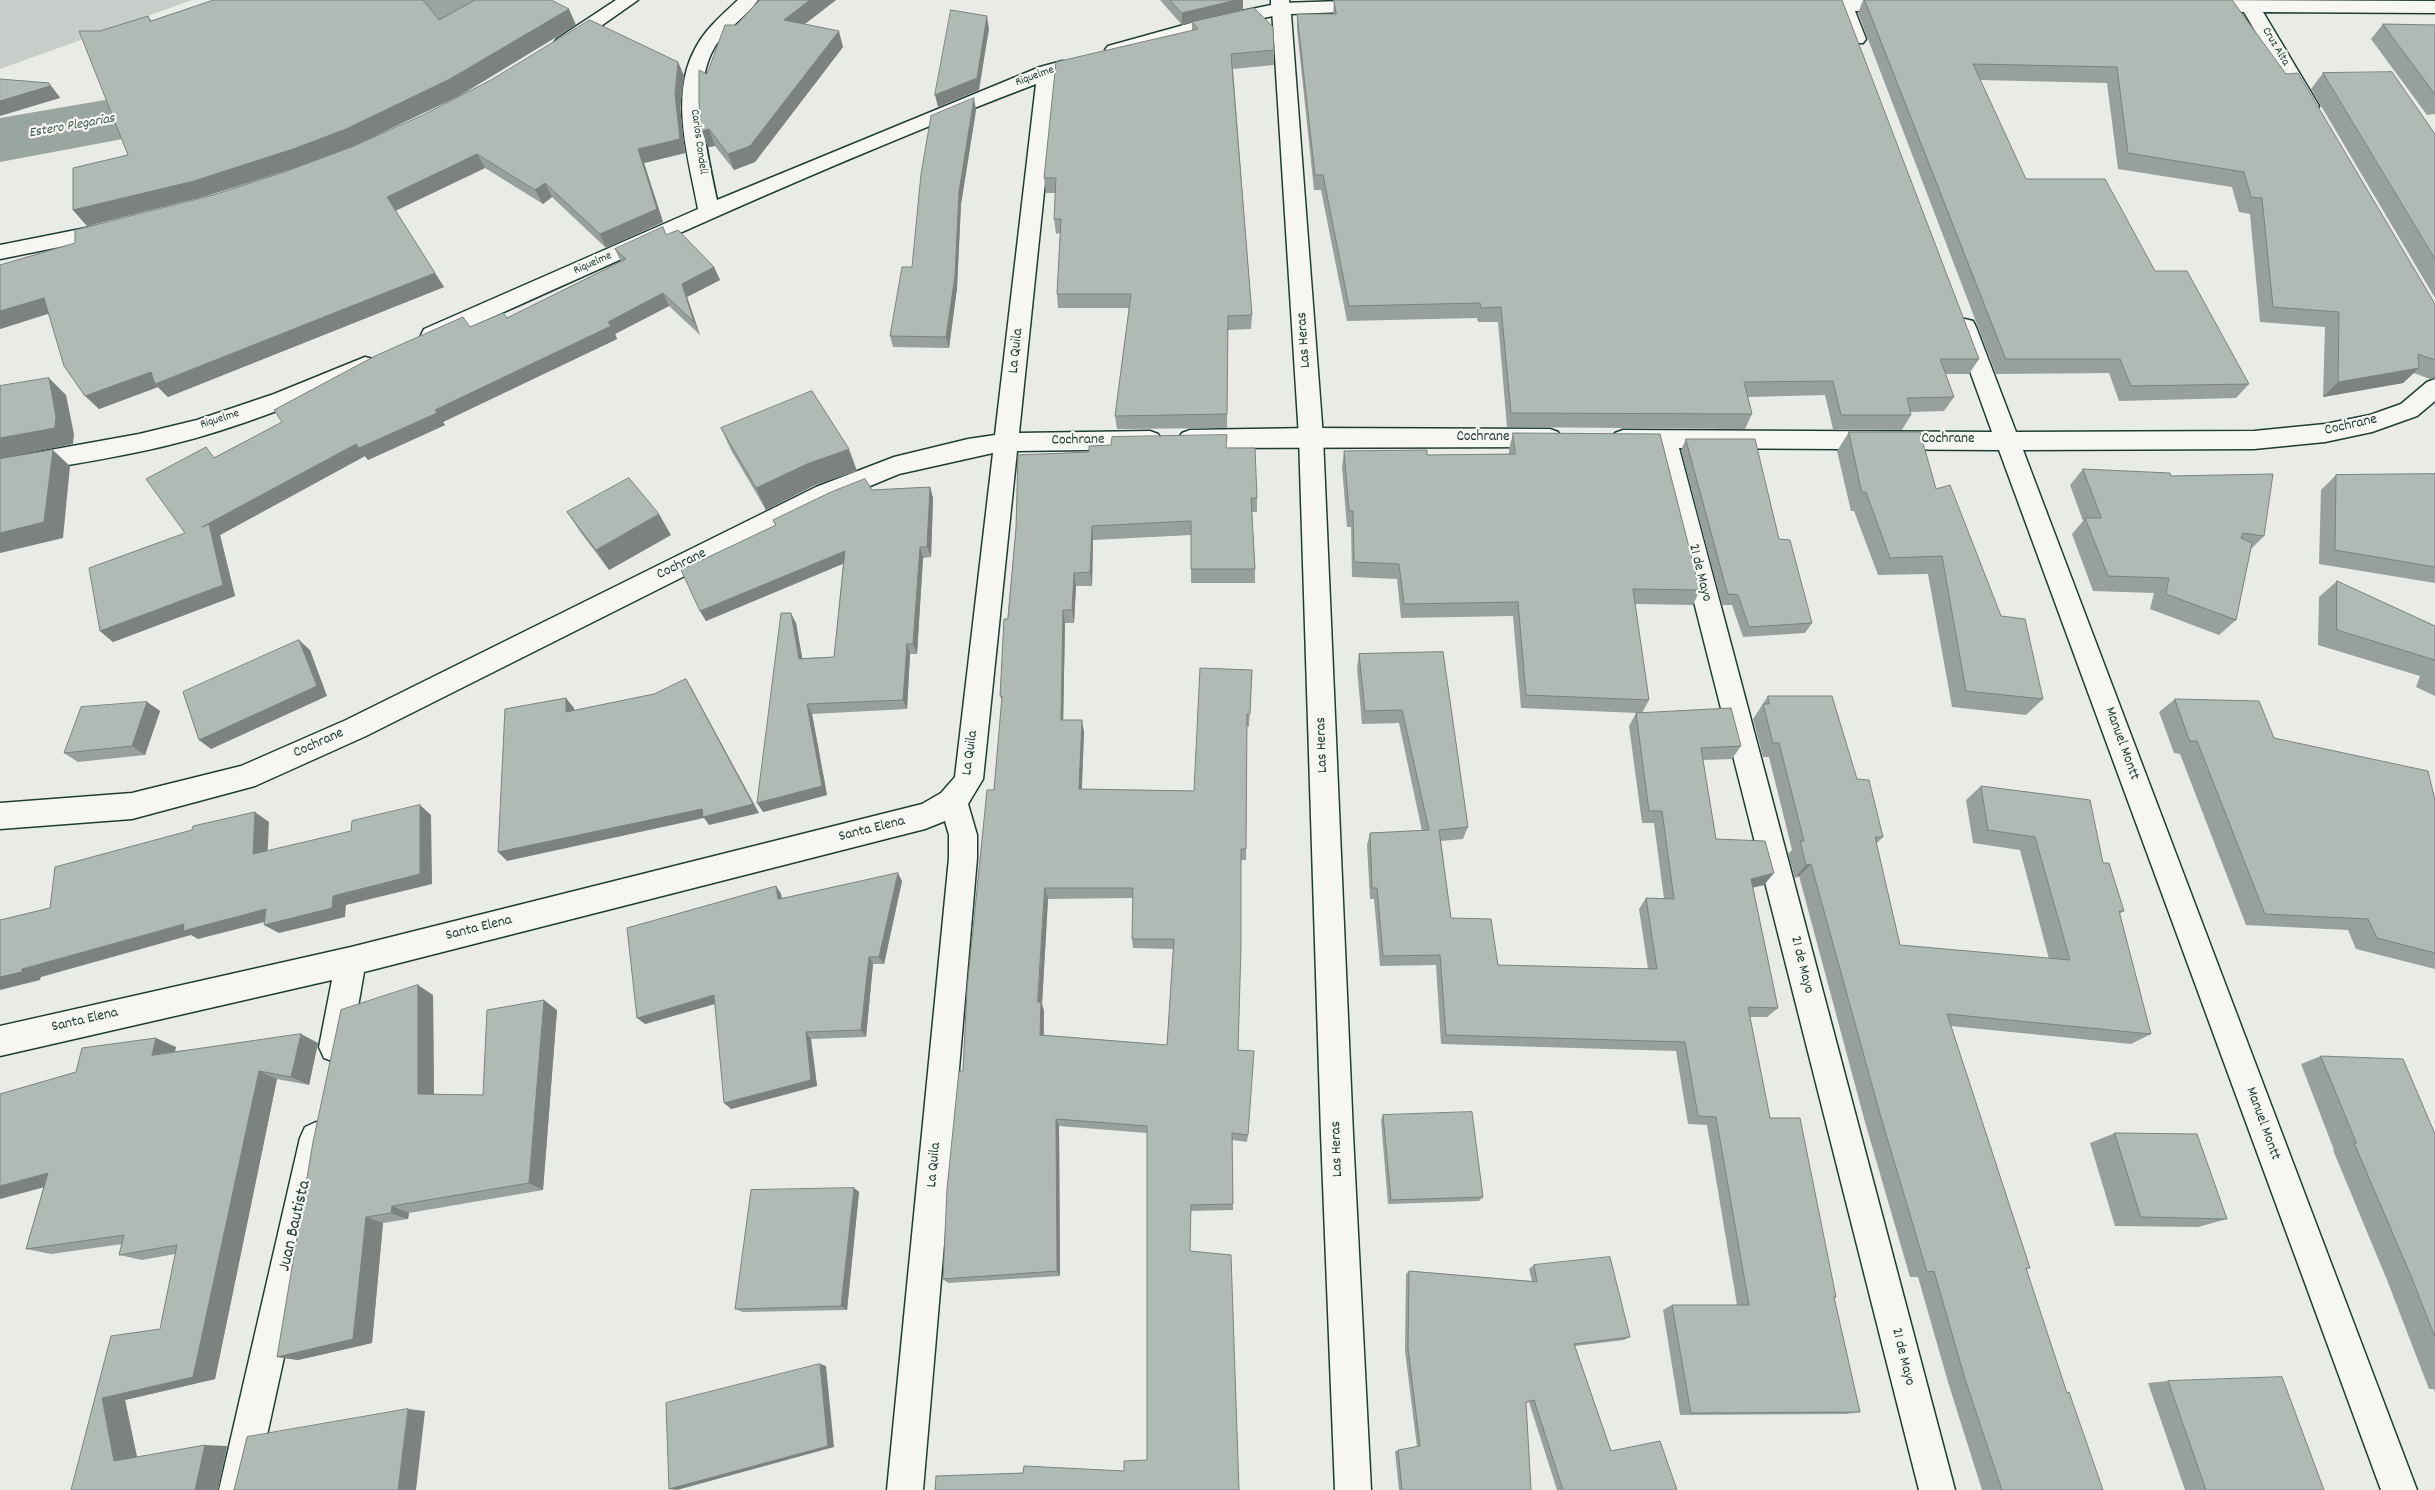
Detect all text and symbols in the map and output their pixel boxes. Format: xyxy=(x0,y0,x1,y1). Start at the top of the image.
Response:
street label: Cruz Alta xyxy=(2258,25,2292,69)
street label: Riquelme xyxy=(1014,63,1056,91)
street label: Carlos Condell xyxy=(686,109,710,175)
water label: Estero Plegarias xyxy=(28,111,116,143)
street label: Riquelme xyxy=(572,249,614,279)
street label: Las Heras xyxy=(1294,311,1316,369)
street label: La Quila xyxy=(1006,328,1028,374)
street label: Riquelme xyxy=(199,407,241,433)
street label: Cochrane xyxy=(2323,411,2379,441)
street label: Cochrane xyxy=(1456,429,1510,447)
street label: Cochrane xyxy=(1921,431,1975,449)
street label: Cochrane xyxy=(1051,432,1105,450)
street label: 21 de Mayo xyxy=(1683,542,1715,604)
street label: Cochrane xyxy=(654,545,710,585)
street label: Manuel Montt xyxy=(2099,705,2143,783)
street label: Las Heras xyxy=(1313,717,1333,773)
street label: Cochrane xyxy=(291,725,347,763)
street label: La Quila xyxy=(959,729,983,777)
street label: Santa Elena xyxy=(837,813,907,847)
street label: Santa Elena xyxy=(444,912,514,946)
street label: 21 de Mayo xyxy=(1785,934,1817,996)
street label: Santa Elena xyxy=(50,1005,120,1037)
street label: Manuel Montt xyxy=(2240,1085,2284,1163)
street label: Las Heras xyxy=(1328,1121,1348,1177)
street label: La Quila xyxy=(924,1142,946,1188)
street label: Juan Bautista xyxy=(275,1178,317,1274)
street label: 21 de Mayo xyxy=(1886,1326,1918,1388)

